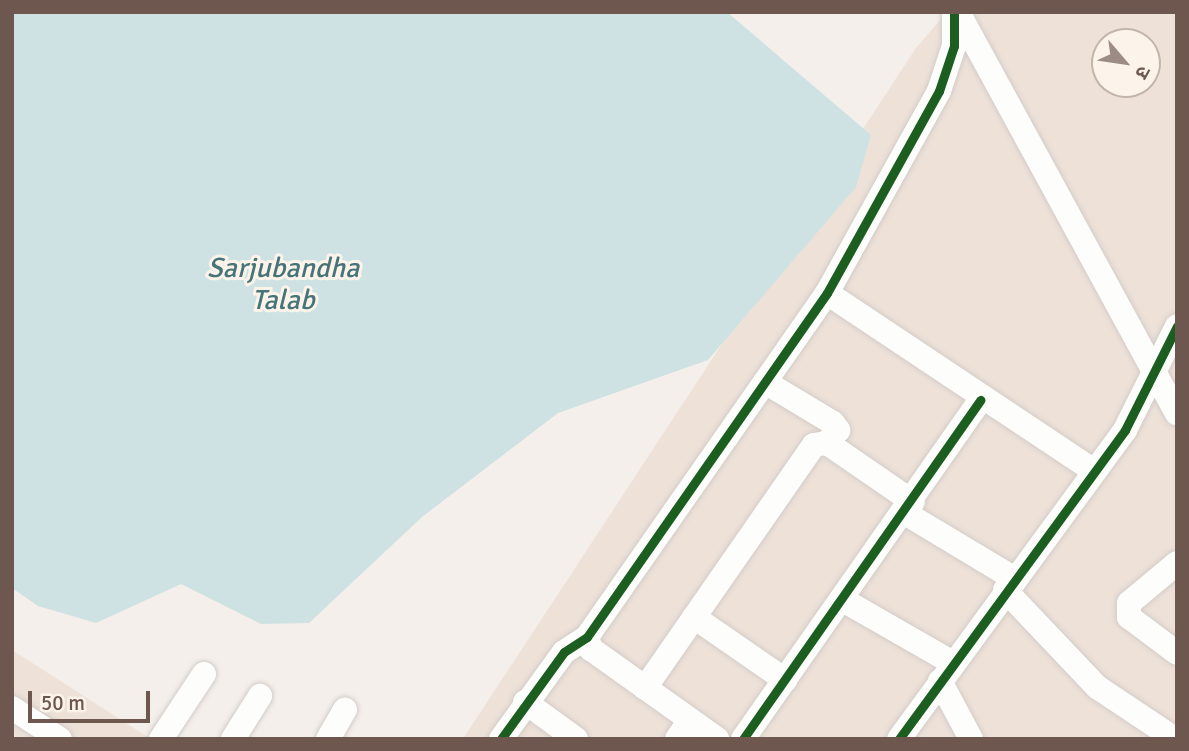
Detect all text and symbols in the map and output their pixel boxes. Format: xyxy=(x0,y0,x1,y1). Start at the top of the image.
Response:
north arrow xyxy=(1091,28,1161,98)
text: उ xyxy=(1129,62,1156,83)
water label: Sarjubandha Talab xyxy=(207,251,359,317)
scale bar xyxy=(32,678,154,722)
text: 50 m xyxy=(41,690,85,716)

